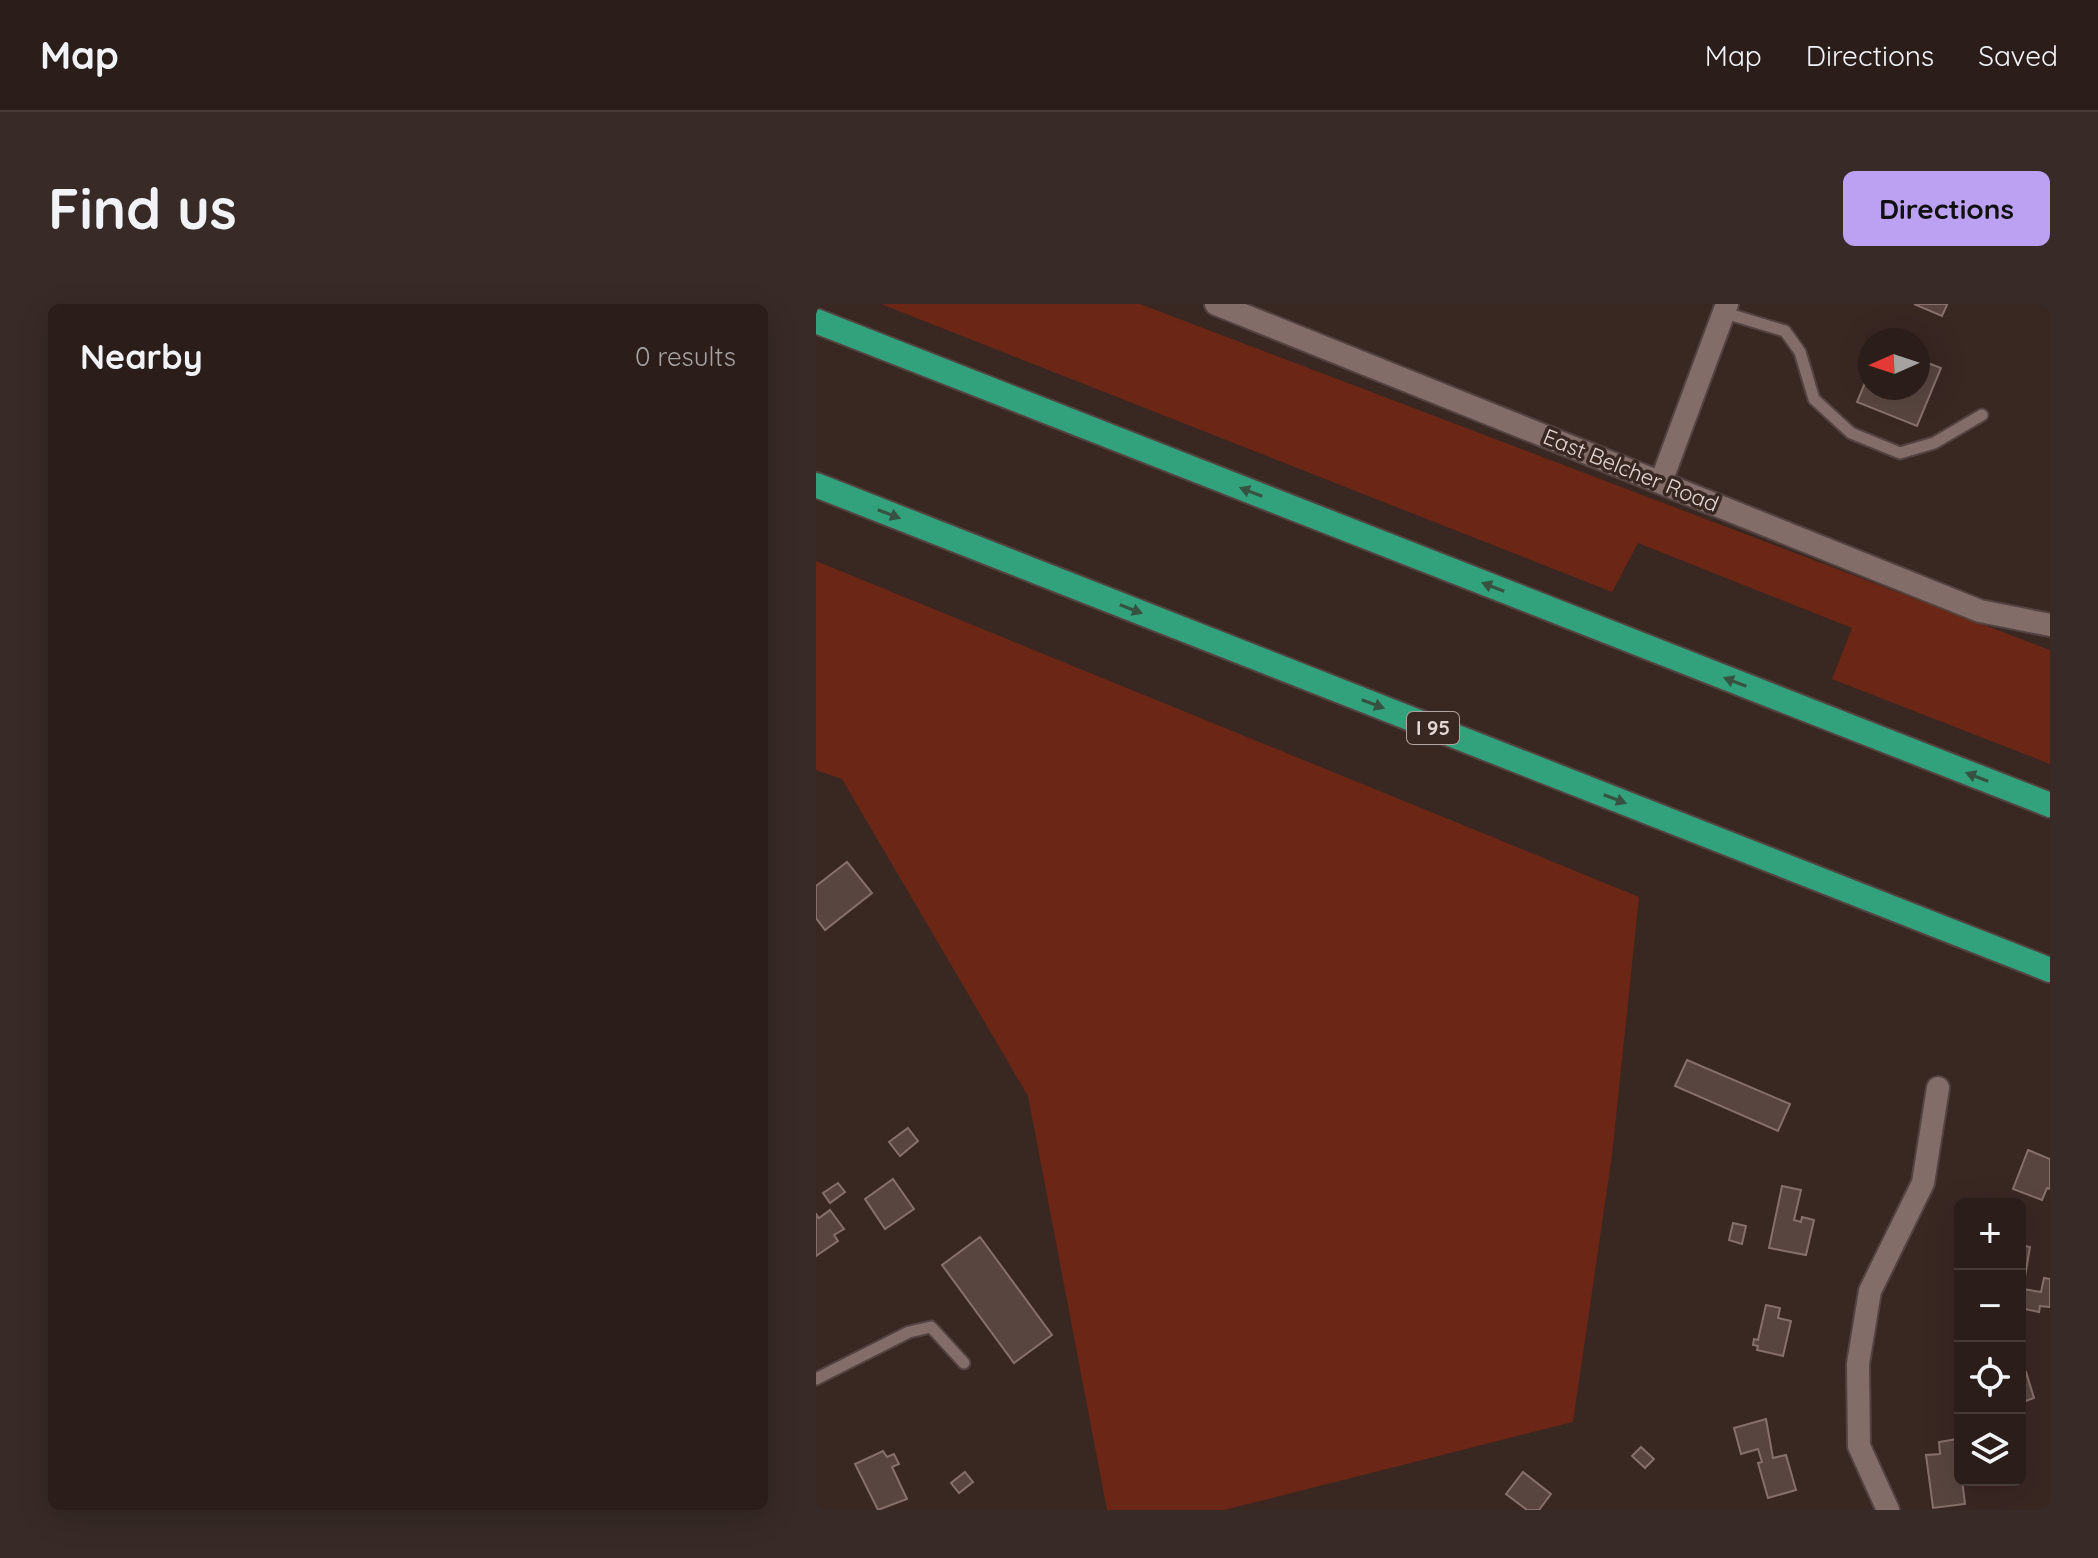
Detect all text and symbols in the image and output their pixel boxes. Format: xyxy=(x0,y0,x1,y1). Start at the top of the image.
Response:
text: Map xyxy=(40,31,119,79)
text: Map xyxy=(1705,38,1762,73)
text: Directions xyxy=(1806,38,1934,73)
text: Saved xyxy=(1978,38,2058,73)
button: Directions xyxy=(1843,171,2050,246)
text: Find us xyxy=(48,173,237,243)
north arrow xyxy=(1858,328,1930,400)
text: Nearby xyxy=(80,335,203,378)
text: 0 results xyxy=(635,340,736,373)
street label: East Belcher Road xyxy=(1539,422,1723,518)
one-way arrow xyxy=(1239,485,1263,498)
one-way arrow xyxy=(877,508,901,521)
one-way arrow xyxy=(1481,580,1505,593)
one-way arrow xyxy=(1119,603,1143,616)
one-way arrow xyxy=(1723,675,1747,688)
one-way arrow xyxy=(1361,698,1385,711)
road number: I 95 xyxy=(1407,712,1459,744)
one-way arrow xyxy=(1965,770,1989,783)
one-way arrow xyxy=(1603,793,1627,806)
map controls xyxy=(1954,1198,2026,1486)
button: + xyxy=(1954,1198,2026,1270)
button: − xyxy=(1954,1270,2026,1342)
button: locate xyxy=(1954,1342,2026,1414)
button: layers xyxy=(1954,1414,2026,1486)

